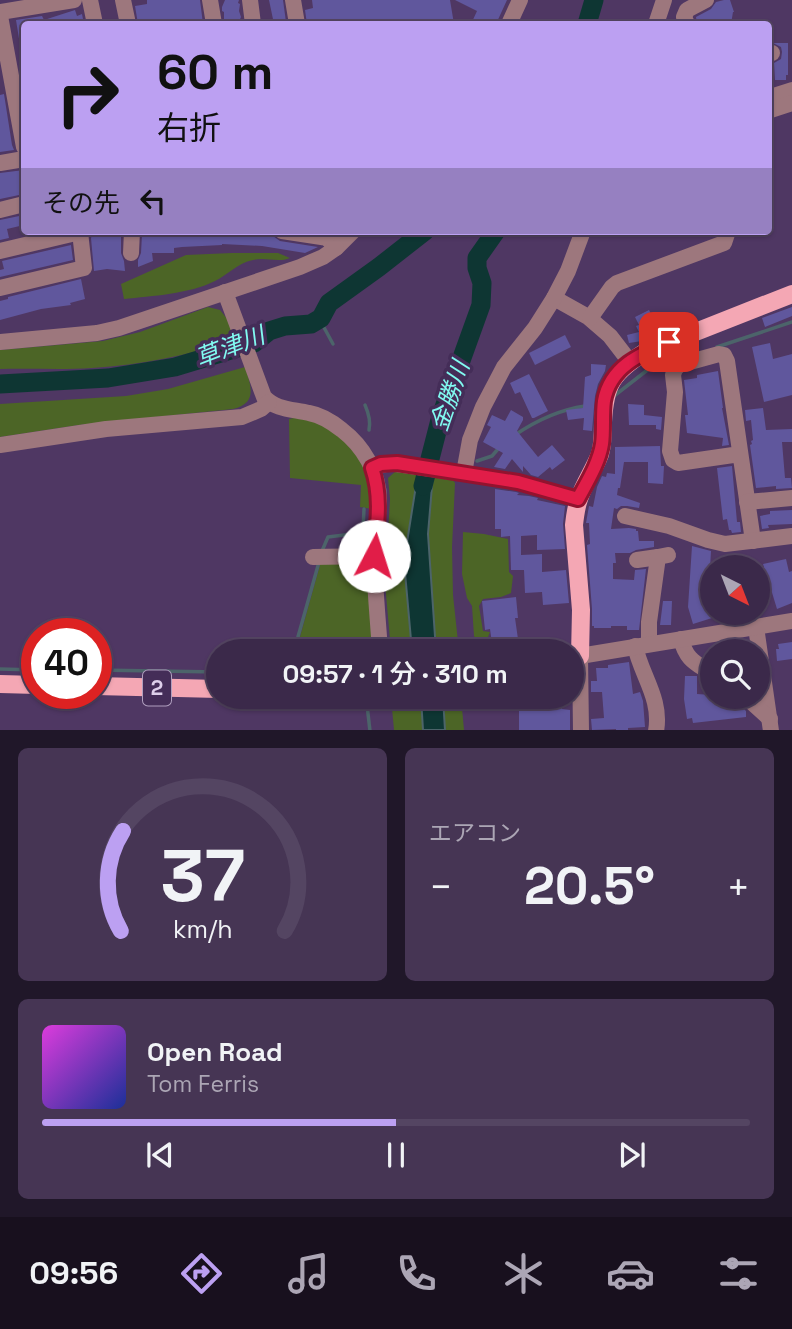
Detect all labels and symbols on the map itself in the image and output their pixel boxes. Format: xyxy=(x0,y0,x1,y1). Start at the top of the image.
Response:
pin xyxy=(639,312,699,372)
water label: 草津川 xyxy=(191,318,272,374)
water label: 金勝川 xyxy=(423,354,477,435)
position arrow xyxy=(337,519,411,593)
north arrow xyxy=(700,555,770,625)
speed limit sign: 40 xyxy=(21,618,112,709)
road number: 2 xyxy=(143,670,171,706)

